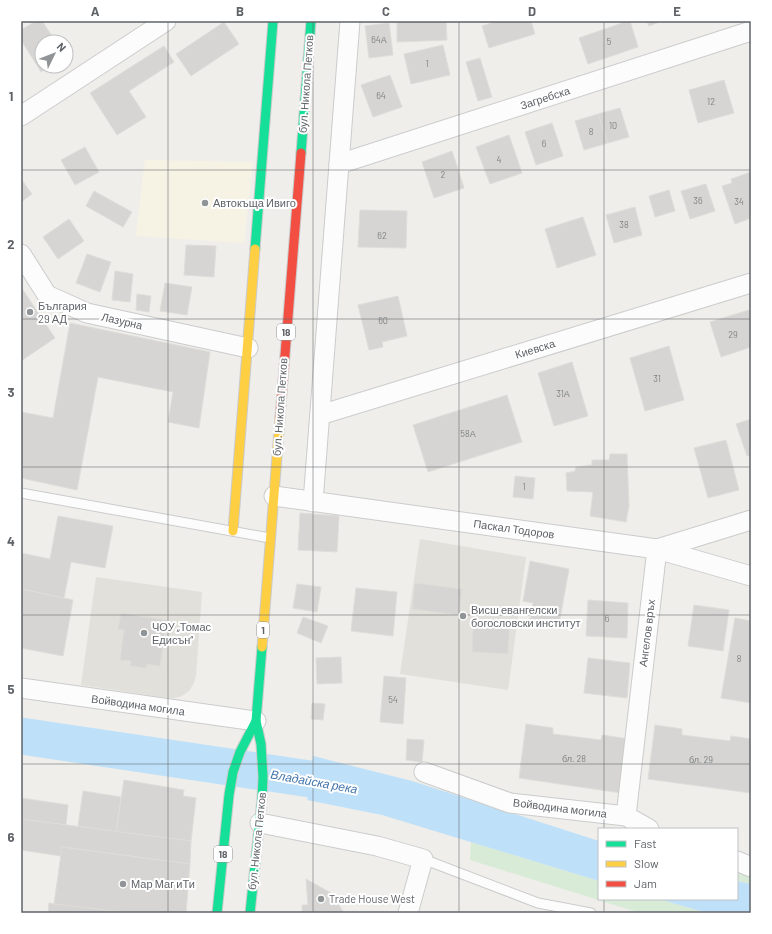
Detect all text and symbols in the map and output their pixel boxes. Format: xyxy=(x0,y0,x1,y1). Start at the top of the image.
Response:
text: A xyxy=(91,3,100,19)
text: B xyxy=(236,3,244,19)
text: C xyxy=(382,3,390,19)
text: D xyxy=(528,3,536,19)
text: E xyxy=(673,3,681,19)
north arrow xyxy=(34,34,74,74)
street label: бул. Никола Петков xyxy=(296,34,315,133)
house number: 64А xyxy=(371,34,387,45)
house number: 5 xyxy=(607,36,612,47)
text: N xyxy=(54,40,69,54)
house number: 1 xyxy=(425,58,429,69)
street label: Загребска xyxy=(518,83,572,112)
text: 1 xyxy=(9,88,13,104)
house number: 64 xyxy=(376,90,386,101)
house number: 12 xyxy=(707,96,715,107)
house number: 10 xyxy=(609,120,617,131)
house number: 8 xyxy=(589,126,594,137)
house number: 6 xyxy=(542,138,547,149)
house number: 4 xyxy=(497,154,502,165)
house number: 2 xyxy=(441,169,446,180)
house number: 36 xyxy=(693,195,703,206)
place label: Автокъща Ивиго xyxy=(213,196,296,209)
house number: 34 xyxy=(734,196,744,207)
marker: Автокъща Ивиго xyxy=(200,198,210,208)
house number: 38 xyxy=(619,219,629,230)
house number: 62 xyxy=(377,230,387,241)
text: 2 xyxy=(7,236,15,252)
place label: България 29 АД xyxy=(38,299,87,325)
marker: България 29 АД xyxy=(25,307,35,317)
street label: Лазурна xyxy=(100,309,145,332)
house number: 60 xyxy=(378,315,388,326)
road number: 18 xyxy=(277,324,295,340)
house number: 29 xyxy=(728,329,738,340)
street label: Киевска xyxy=(513,336,557,361)
street label: бул. Никола Петков xyxy=(270,357,289,456)
house number: 31 xyxy=(653,373,661,384)
text: 3 xyxy=(7,384,15,400)
house number: 31А xyxy=(556,388,570,399)
house number: 58А xyxy=(460,428,476,439)
house number: 1 xyxy=(522,481,526,492)
street label: Паскал Тодоров xyxy=(473,516,556,541)
text: 4 xyxy=(7,533,15,549)
street label: Ангелов връх xyxy=(636,598,657,667)
place label: Висш евангелски богословски институт xyxy=(471,603,580,629)
marker: Висш евангелски богословски институт xyxy=(458,611,468,621)
house number: 6 xyxy=(605,613,610,624)
place label: ЧОУ „Томас Едисън“ xyxy=(152,620,212,646)
road number: 1 xyxy=(257,622,269,638)
marker: ЧОУ „Томас Едисън“ xyxy=(139,628,149,638)
house number: 8 xyxy=(737,653,742,664)
text: 5 xyxy=(7,681,15,697)
street label: Войводина могила xyxy=(90,691,187,718)
house number: 54 xyxy=(388,694,398,705)
house number: бл. 28 xyxy=(562,753,586,764)
house number: бл. 29 xyxy=(689,754,713,765)
water label: Владайска река xyxy=(270,767,359,797)
street label: бул. Никола Петков xyxy=(245,791,268,890)
street label: Войводина могила xyxy=(512,795,609,820)
legend xyxy=(598,828,738,900)
text: 6 xyxy=(8,829,15,845)
text: Fast xyxy=(634,836,657,850)
road number: 18 xyxy=(214,846,232,862)
text: Slow xyxy=(634,856,659,870)
text: Jam xyxy=(634,876,657,890)
place label: Мар Маг иТи xyxy=(131,877,195,890)
marker: Мар Маг иТи xyxy=(118,879,128,889)
place label: Trade House West xyxy=(329,892,415,905)
marker: Trade House West xyxy=(316,894,326,904)

